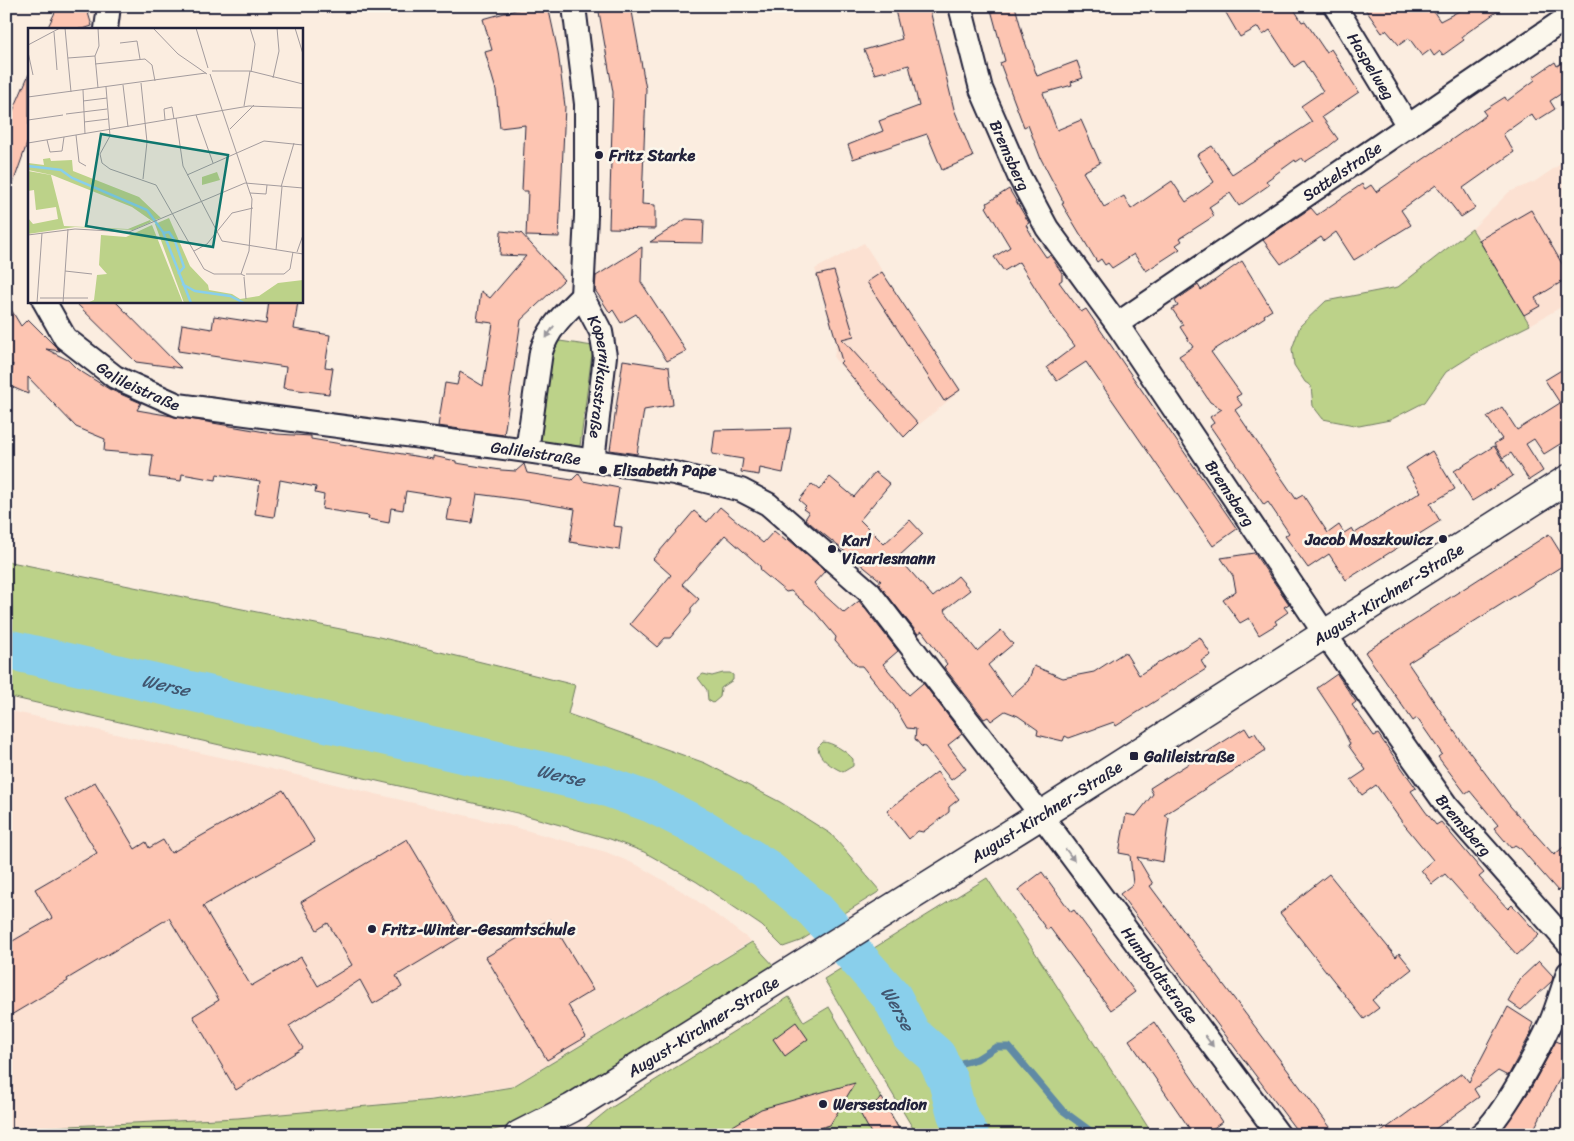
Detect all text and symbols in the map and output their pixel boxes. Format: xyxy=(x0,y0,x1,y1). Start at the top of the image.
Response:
street label: Haspelweg xyxy=(1340,26,1403,105)
inset map xyxy=(28,28,302,302)
street label: Bremsberg xyxy=(982,115,1039,196)
street label: Sattelstraße xyxy=(1296,133,1388,209)
place label: Fritz Starke xyxy=(608,141,696,170)
marker: Fritz Starke xyxy=(593,149,605,161)
street label: Kopernikusstraße xyxy=(580,309,620,440)
one-way arrow xyxy=(545,325,554,339)
street label: Galileistraße xyxy=(90,353,185,419)
street label: Galileistraße xyxy=(489,432,583,473)
street label: Bremsberg xyxy=(1197,454,1263,532)
place label: Elisabeth Pape xyxy=(613,456,717,485)
marker: Elisabeth Pape xyxy=(597,464,609,476)
place label: Jacob Moszkowicz xyxy=(1304,525,1434,554)
place label: Karl Vicariesmann xyxy=(841,526,936,573)
marker: Jacob Moszkowicz xyxy=(1437,533,1449,545)
street label: August-Kirchner-Straße xyxy=(1306,534,1470,654)
marker: Karl Vicariesmann xyxy=(826,543,838,555)
water label: Werse xyxy=(139,665,195,707)
place label: Galileistraße xyxy=(1143,742,1235,771)
marker: Galileistraße xyxy=(1128,750,1140,762)
street label: August-Kirchner-Straße xyxy=(964,752,1128,871)
water label: Werse xyxy=(534,755,589,797)
street label: Bremsberg xyxy=(1428,788,1500,863)
one-way arrow xyxy=(1065,848,1076,861)
place label: Fritz-Winter-Gesamtschule xyxy=(381,915,576,944)
street label: Humboldtstraße xyxy=(1114,920,1206,1030)
marker: Fritz-Winter-Gesamtschule xyxy=(366,923,378,935)
street label: August-Kirchner-Straße xyxy=(620,967,785,1085)
water label: Werse xyxy=(872,978,924,1038)
one-way arrow xyxy=(1204,1034,1214,1048)
place label: Wersestadion xyxy=(833,1090,927,1119)
marker: Wersestadion xyxy=(817,1098,829,1110)

